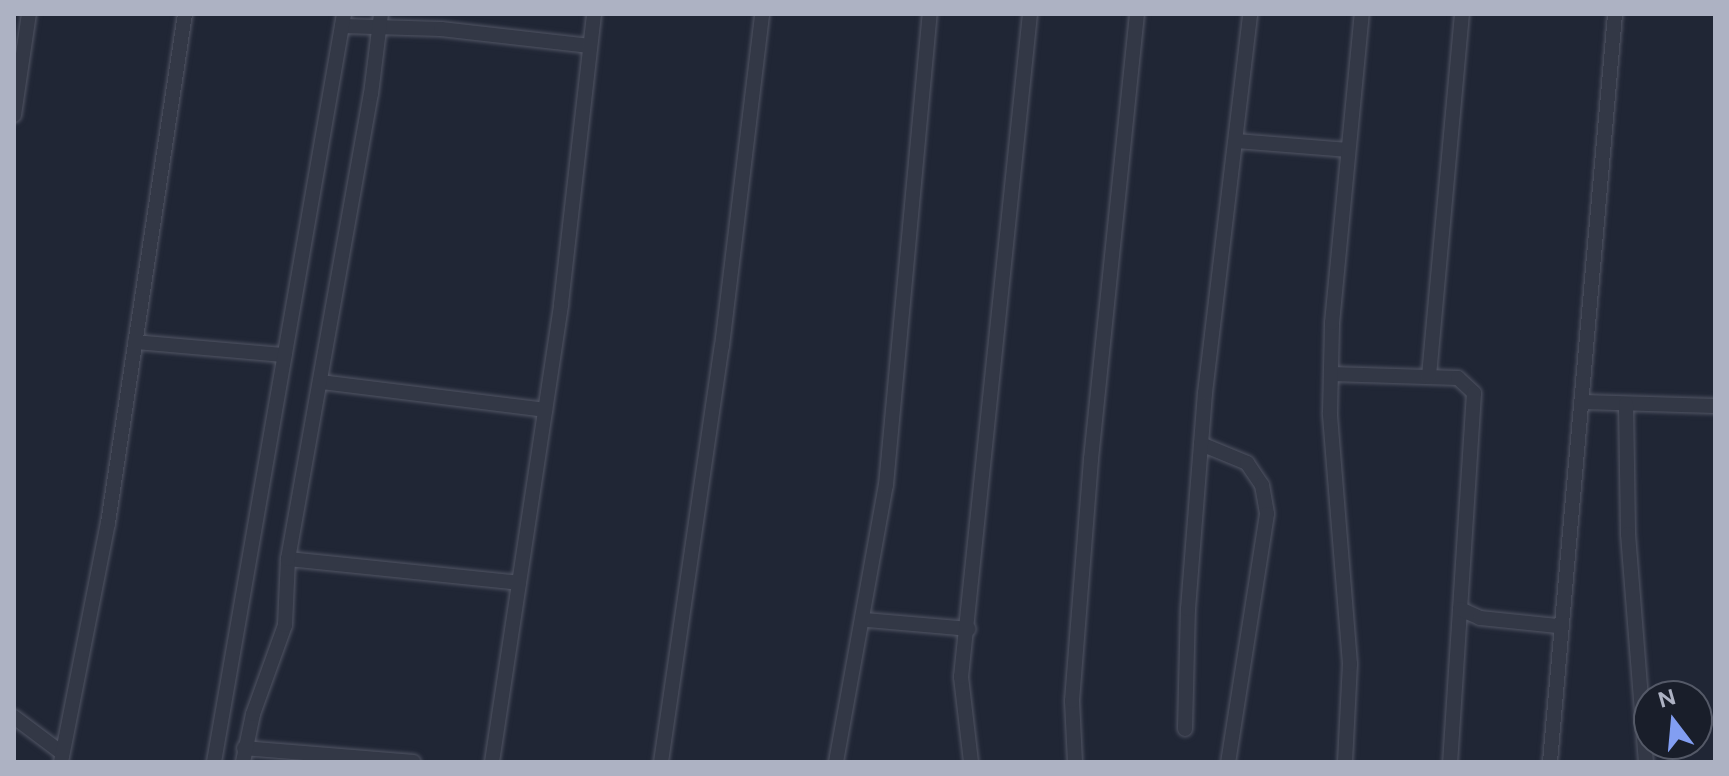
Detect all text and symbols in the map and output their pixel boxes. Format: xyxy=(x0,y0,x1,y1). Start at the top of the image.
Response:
north arrow xyxy=(1633,680,1713,760)
text: N xyxy=(1655,683,1679,714)

